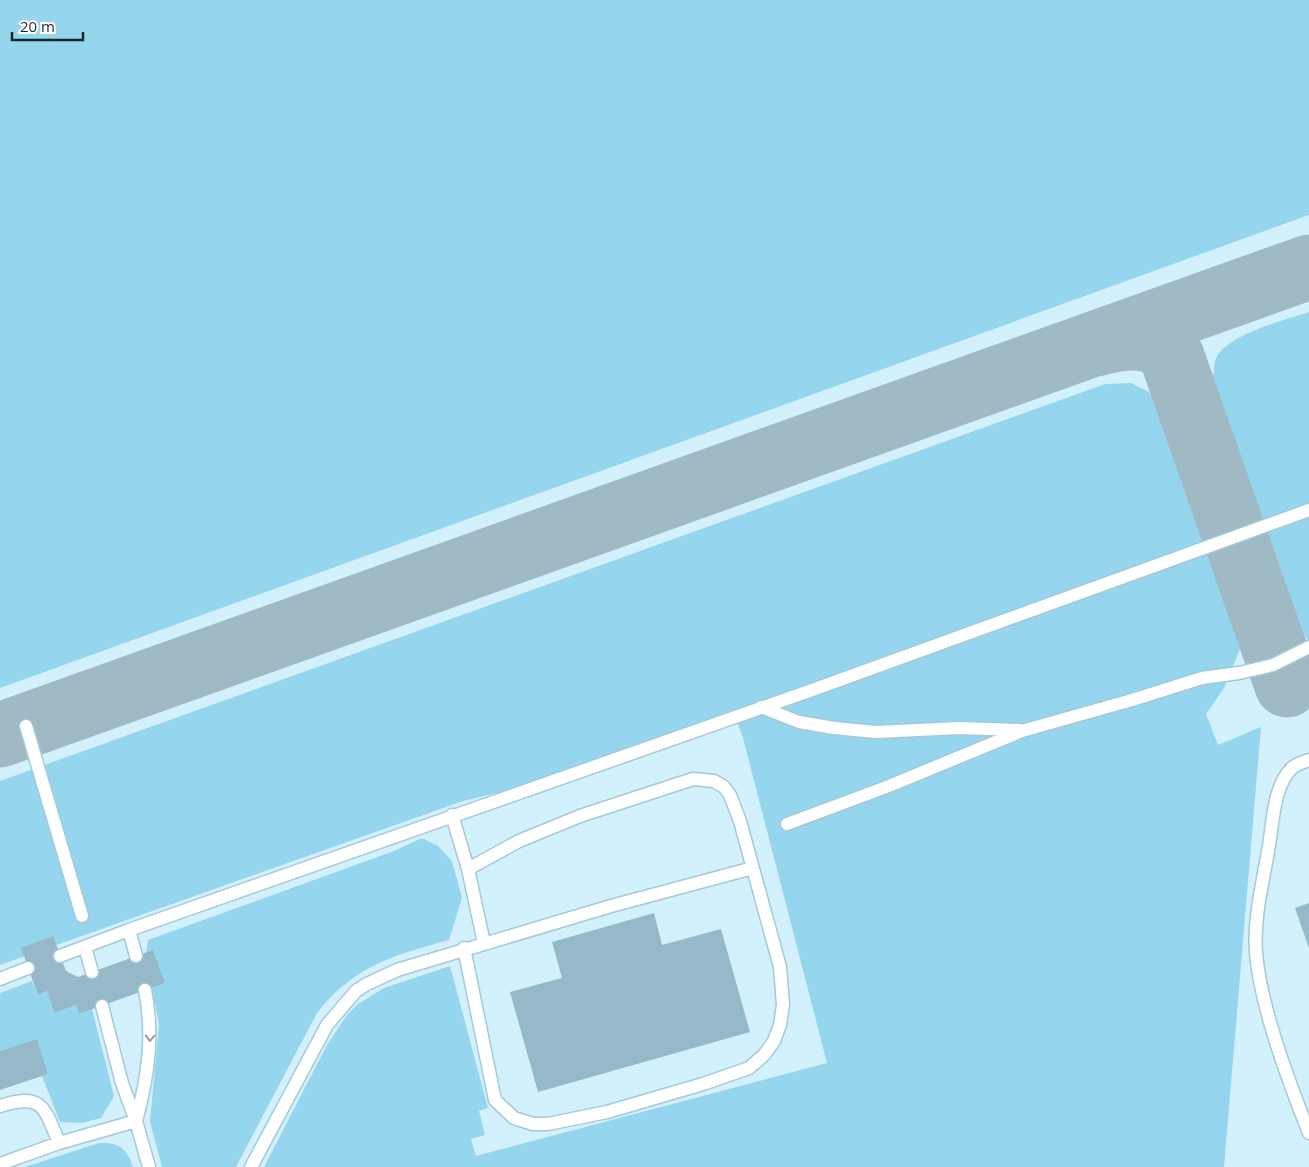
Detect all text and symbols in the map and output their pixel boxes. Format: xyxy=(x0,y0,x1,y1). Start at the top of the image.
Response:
scale bar xyxy=(12,10,84,42)
text: 20 m xyxy=(20,16,55,36)
one-way arrow xyxy=(145,1035,156,1043)

